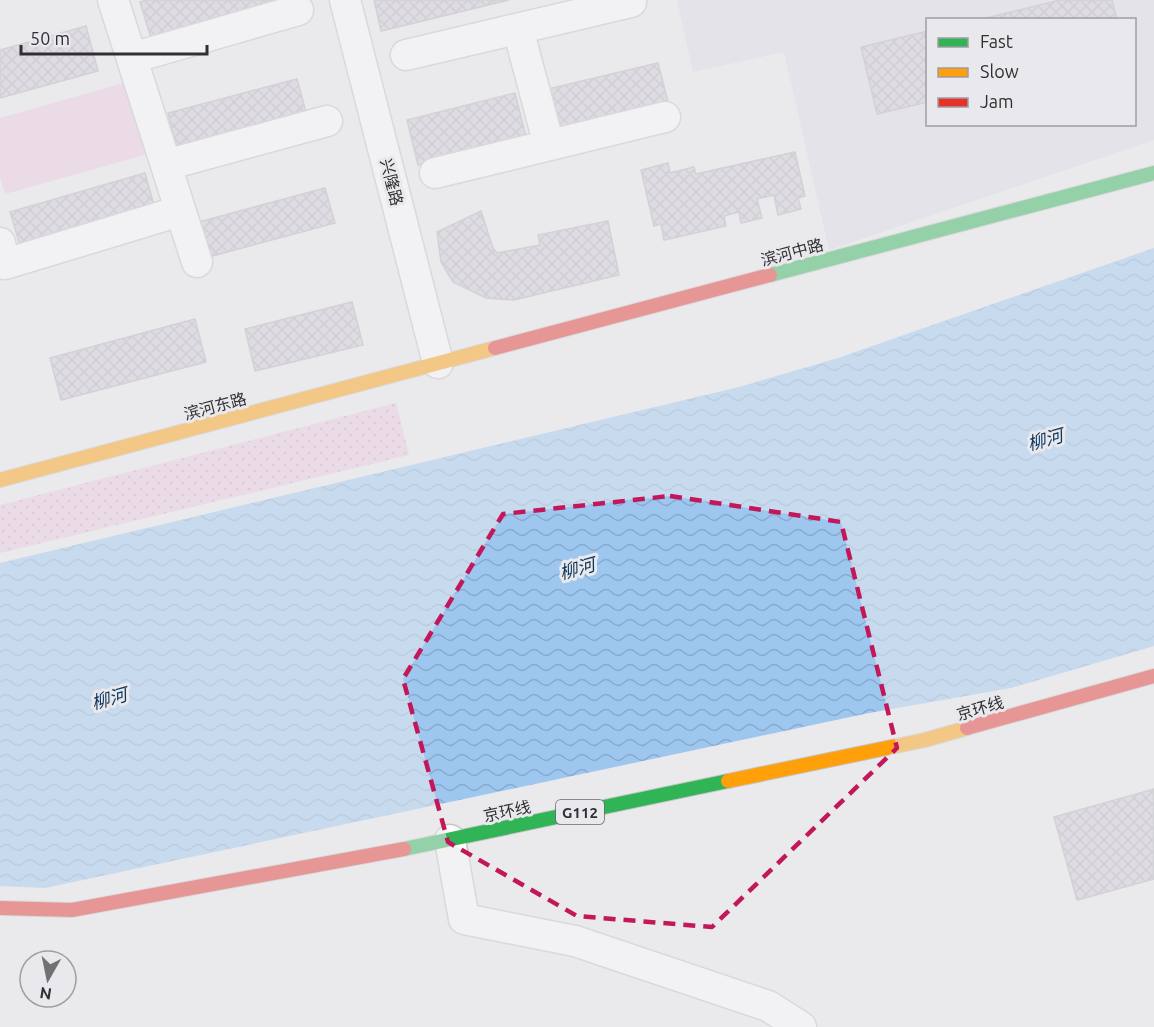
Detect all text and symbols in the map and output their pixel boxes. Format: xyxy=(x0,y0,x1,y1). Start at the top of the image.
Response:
scale bar xyxy=(21,18,207,56)
legend xyxy=(926,18,1136,126)
text: 50 m xyxy=(30,28,70,48)
text: Fast xyxy=(980,31,1013,51)
text: Slow xyxy=(980,61,1019,81)
text: Jam xyxy=(980,91,1014,111)
street label: 兴隆路 xyxy=(377,157,407,207)
street label: 滨河中路 xyxy=(759,235,825,269)
street label: 滨河东路 xyxy=(182,389,248,423)
water label: 柳河 xyxy=(1025,424,1068,453)
water label: 柳河 xyxy=(557,553,600,582)
water label: 柳河 xyxy=(89,683,132,712)
street label: 京环线 xyxy=(954,693,1006,723)
street label: 京环线 xyxy=(482,797,532,825)
road number: G112 xyxy=(556,800,604,824)
north arrow xyxy=(18,949,78,1009)
text: N xyxy=(38,984,53,1004)

